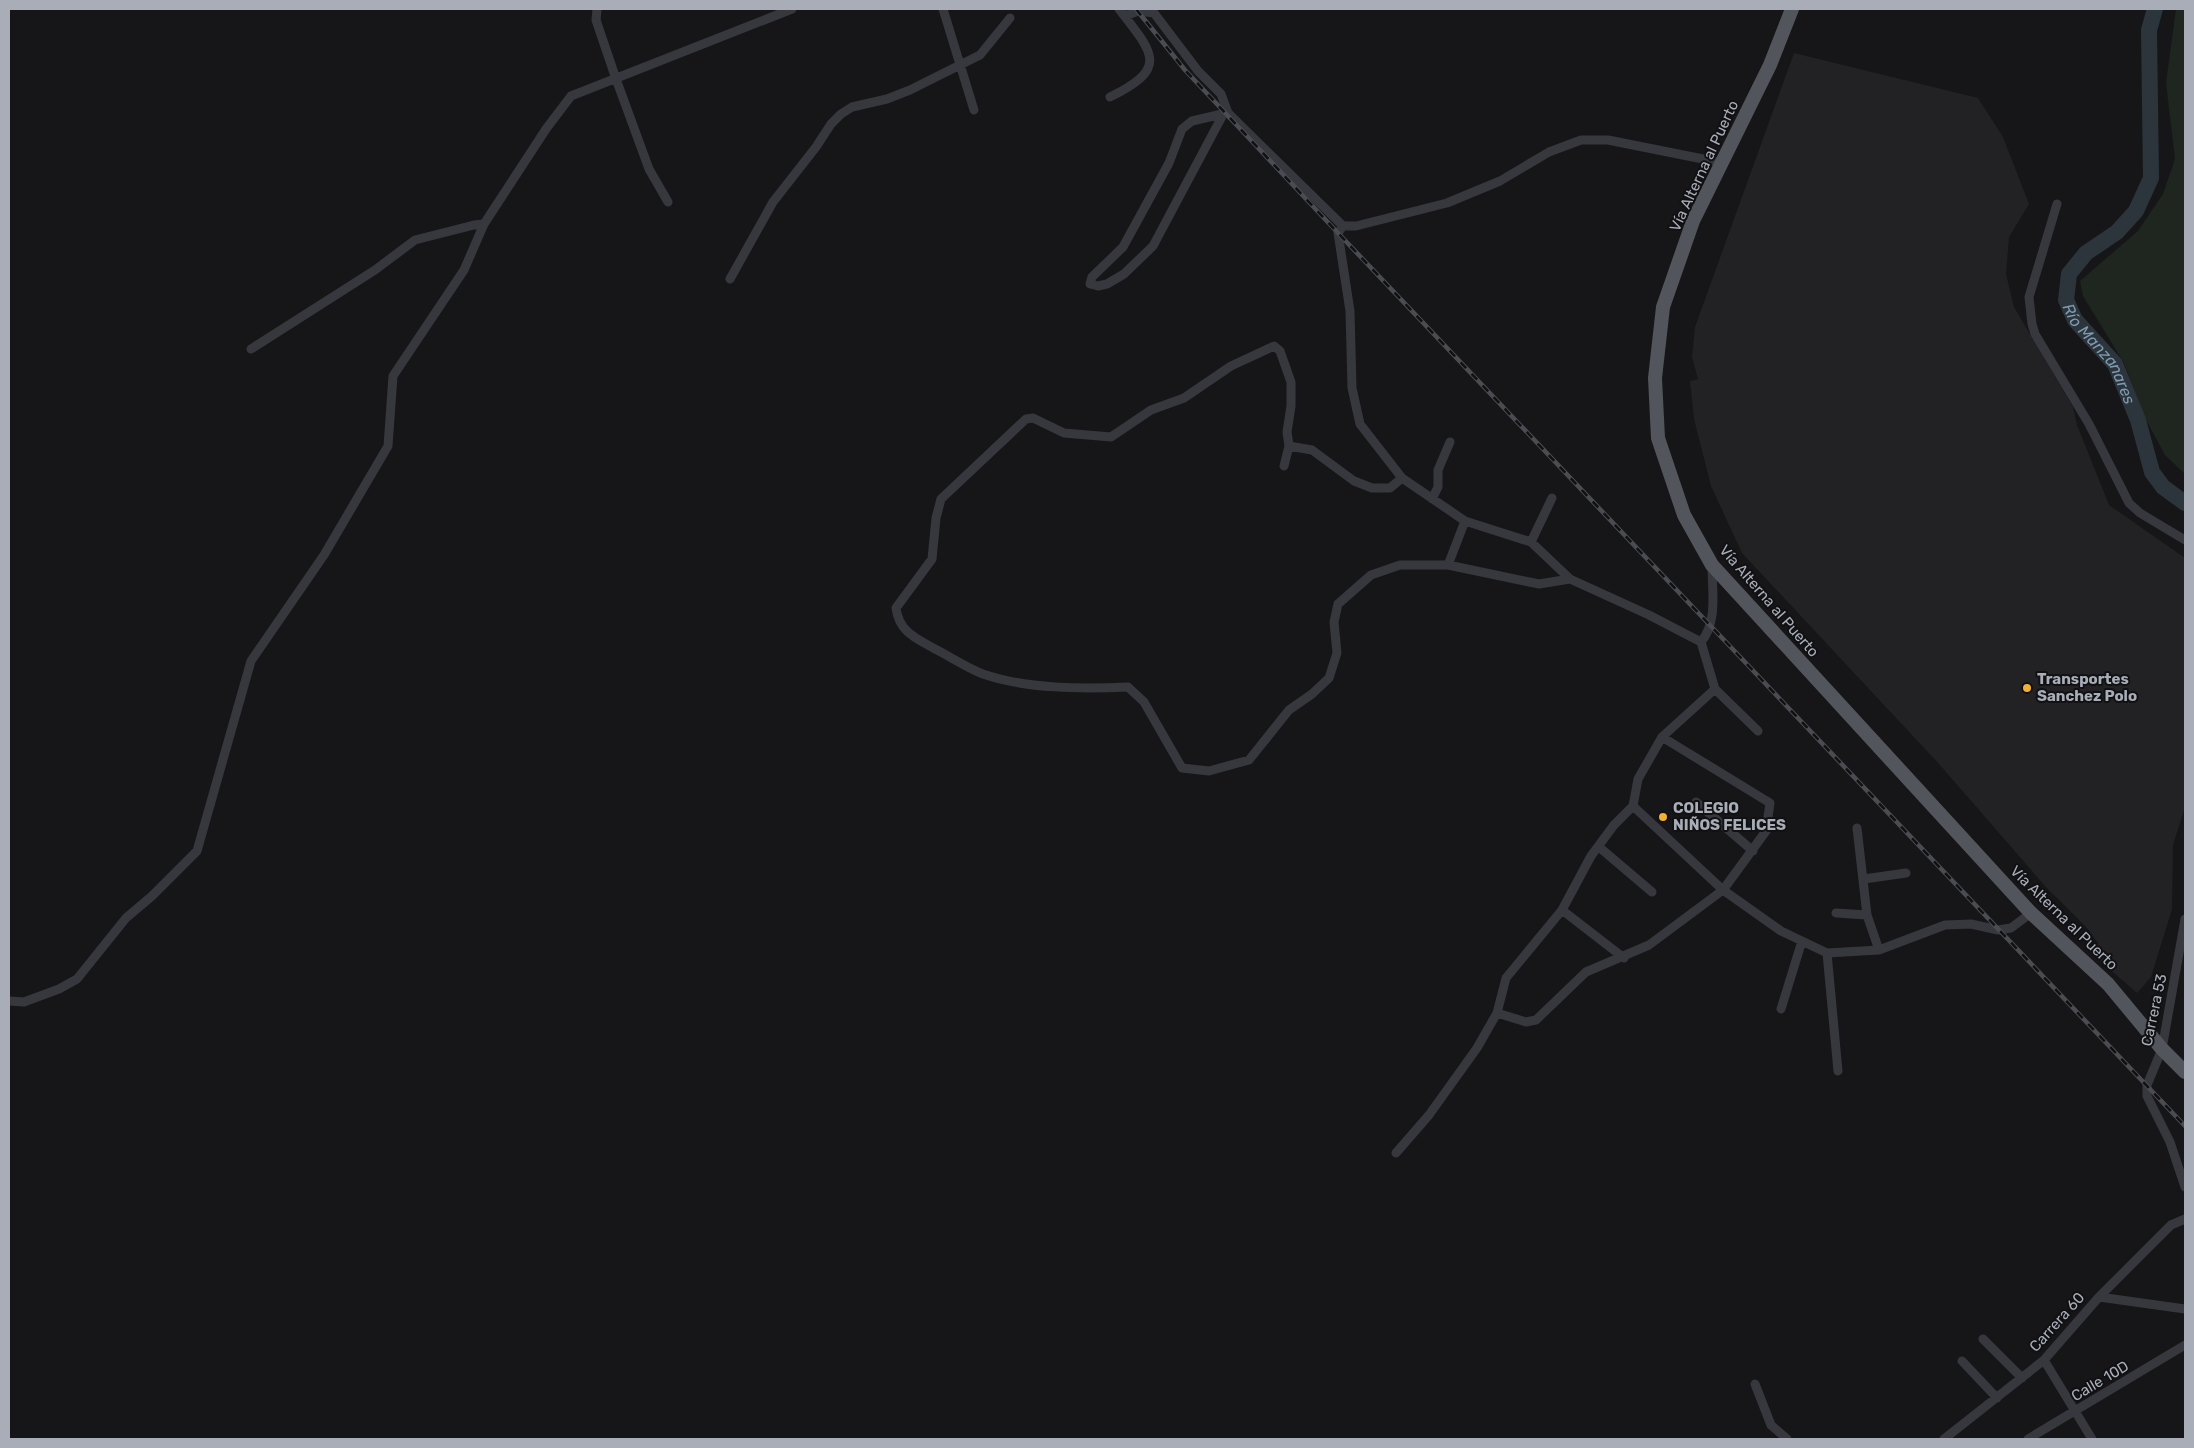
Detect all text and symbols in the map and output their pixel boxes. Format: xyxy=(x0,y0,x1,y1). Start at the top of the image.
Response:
street label: Vía Alterna al Puerto xyxy=(1666,98,1742,234)
water label: Río Manzanares xyxy=(2059,300,2140,407)
street label: Vía Alterna al Puerto xyxy=(1715,541,1823,661)
place label: Transportes Sanchez Polo xyxy=(2037,670,2137,705)
marker: Transportes Sanchez Polo xyxy=(2021,682,2033,694)
place label: COLEGIO NIÑOS FELICES xyxy=(1673,799,1786,834)
marker: COLEGIO NIÑOS FELICES xyxy=(1657,811,1669,823)
street label: Vía Alterna al Puerto xyxy=(2006,862,2122,974)
street label: Carrera 53 xyxy=(2138,972,2170,1048)
street label: Carrera 60 xyxy=(2026,1288,2088,1356)
street label: Calle 10D xyxy=(2068,1357,2132,1405)

